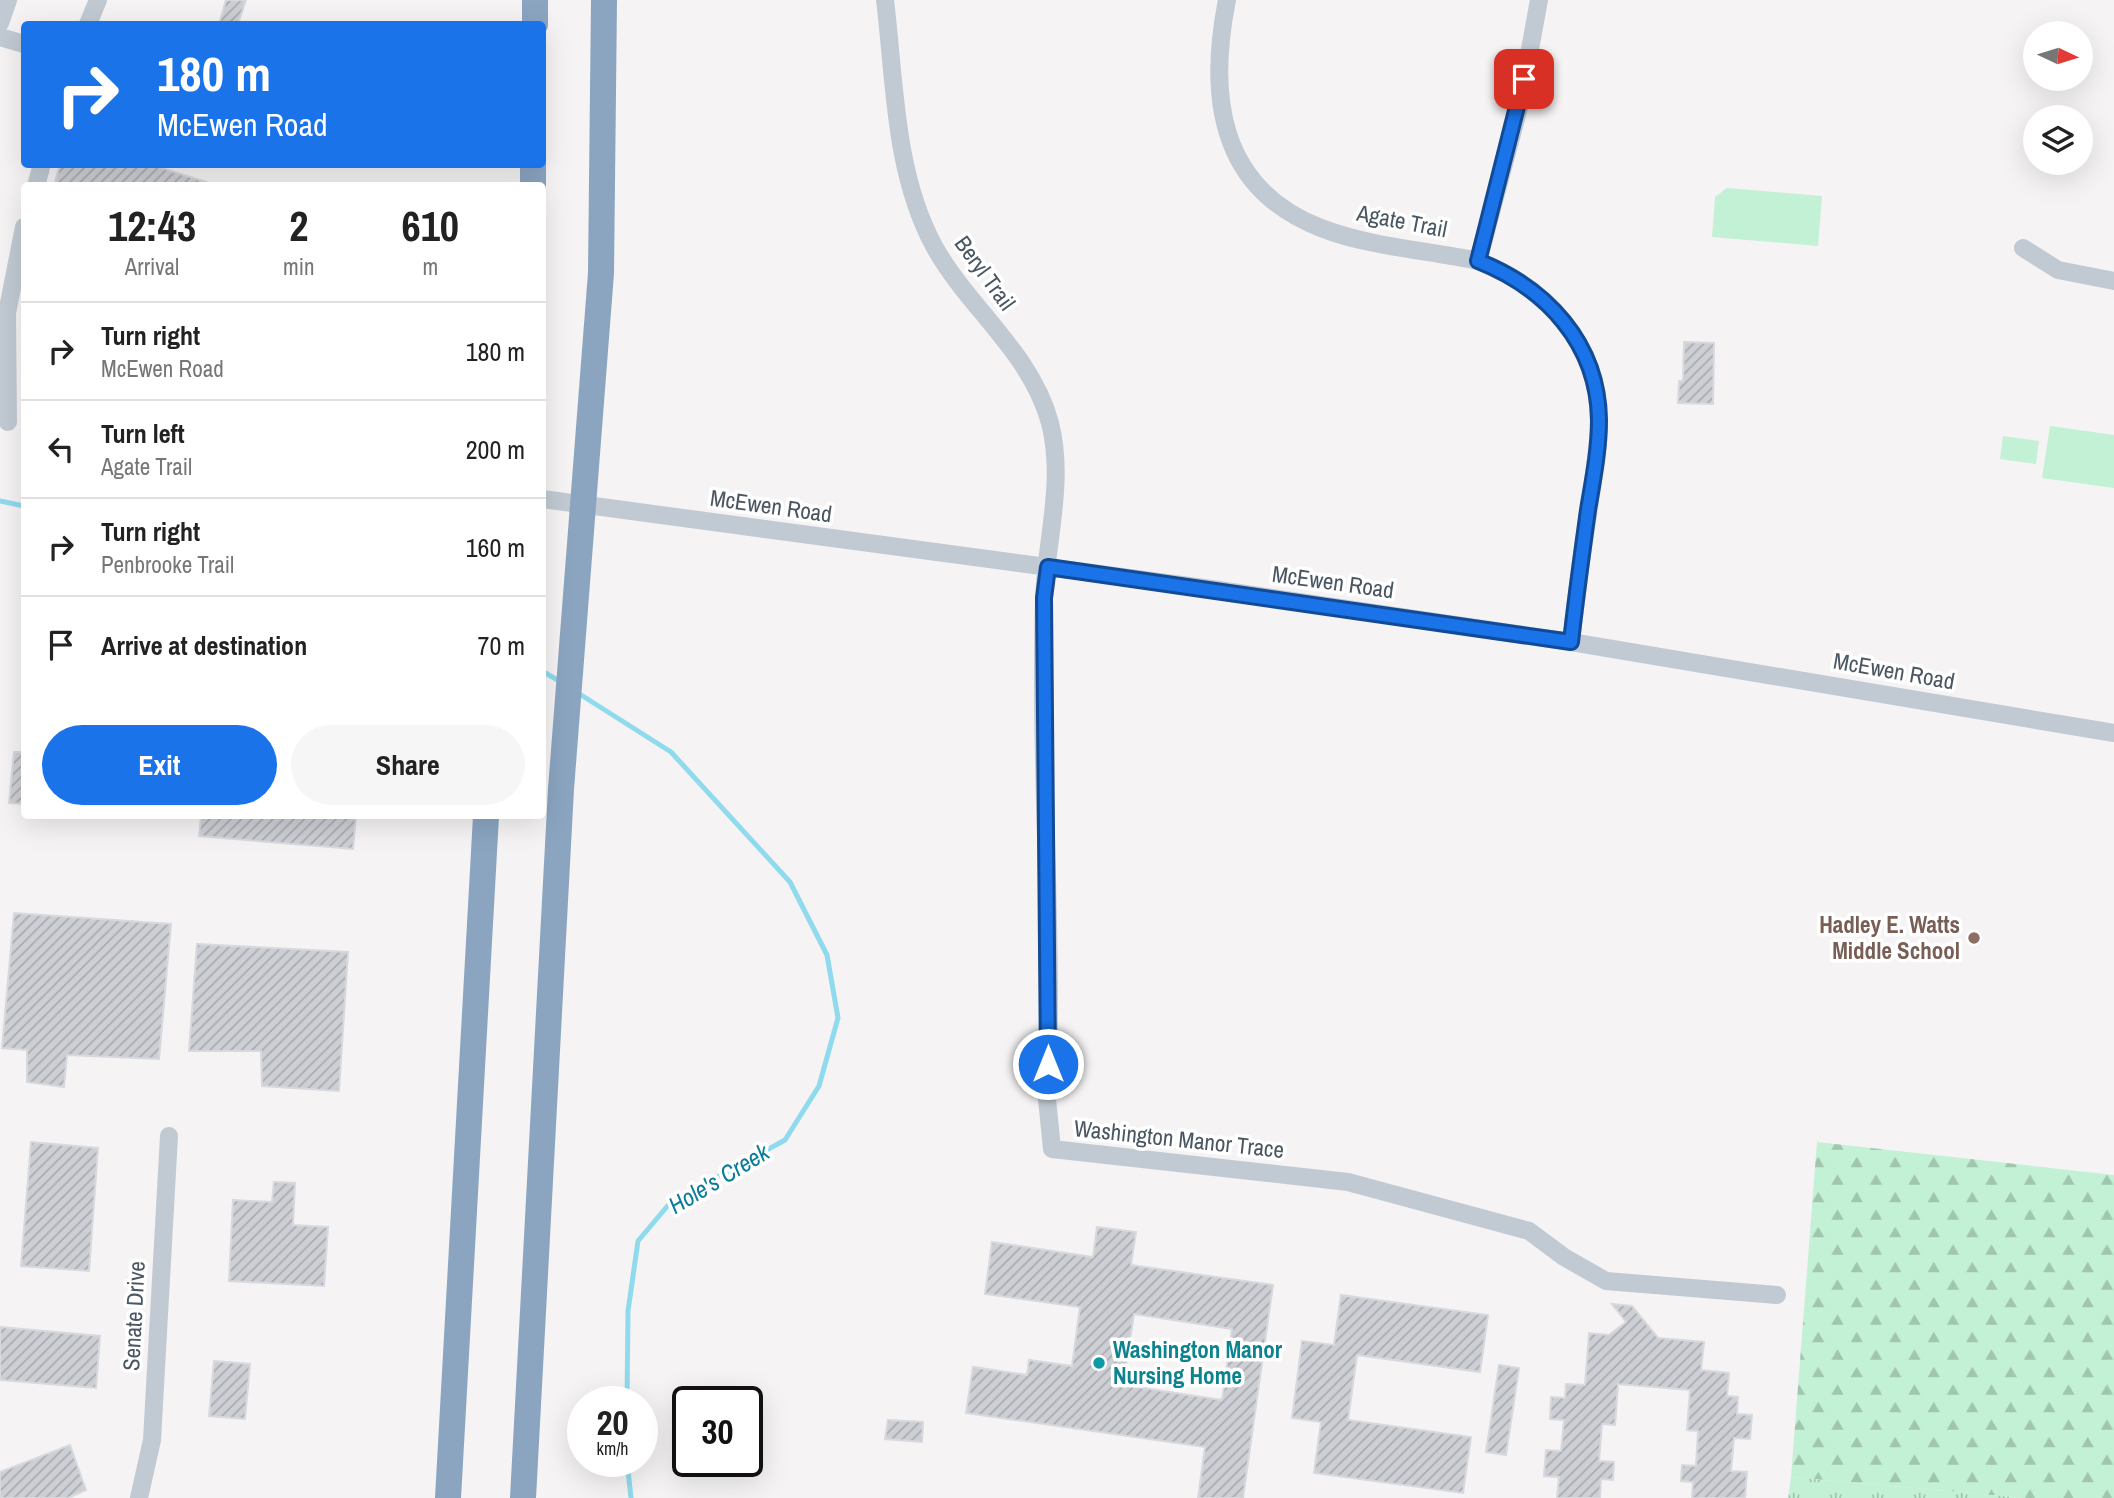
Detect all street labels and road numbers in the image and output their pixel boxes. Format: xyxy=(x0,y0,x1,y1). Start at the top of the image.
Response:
street label: Agate Trail xyxy=(1353,196,1450,244)
street label: Beryl Trail xyxy=(948,229,1023,316)
street label: McEwen Road xyxy=(708,482,834,529)
street label: McEwen Road xyxy=(1270,558,1396,605)
street label: McEwen Road xyxy=(1831,645,1957,696)
street label: Washington Manor Trace xyxy=(1072,1112,1286,1165)
street label: Senate Drive xyxy=(115,1260,152,1372)

